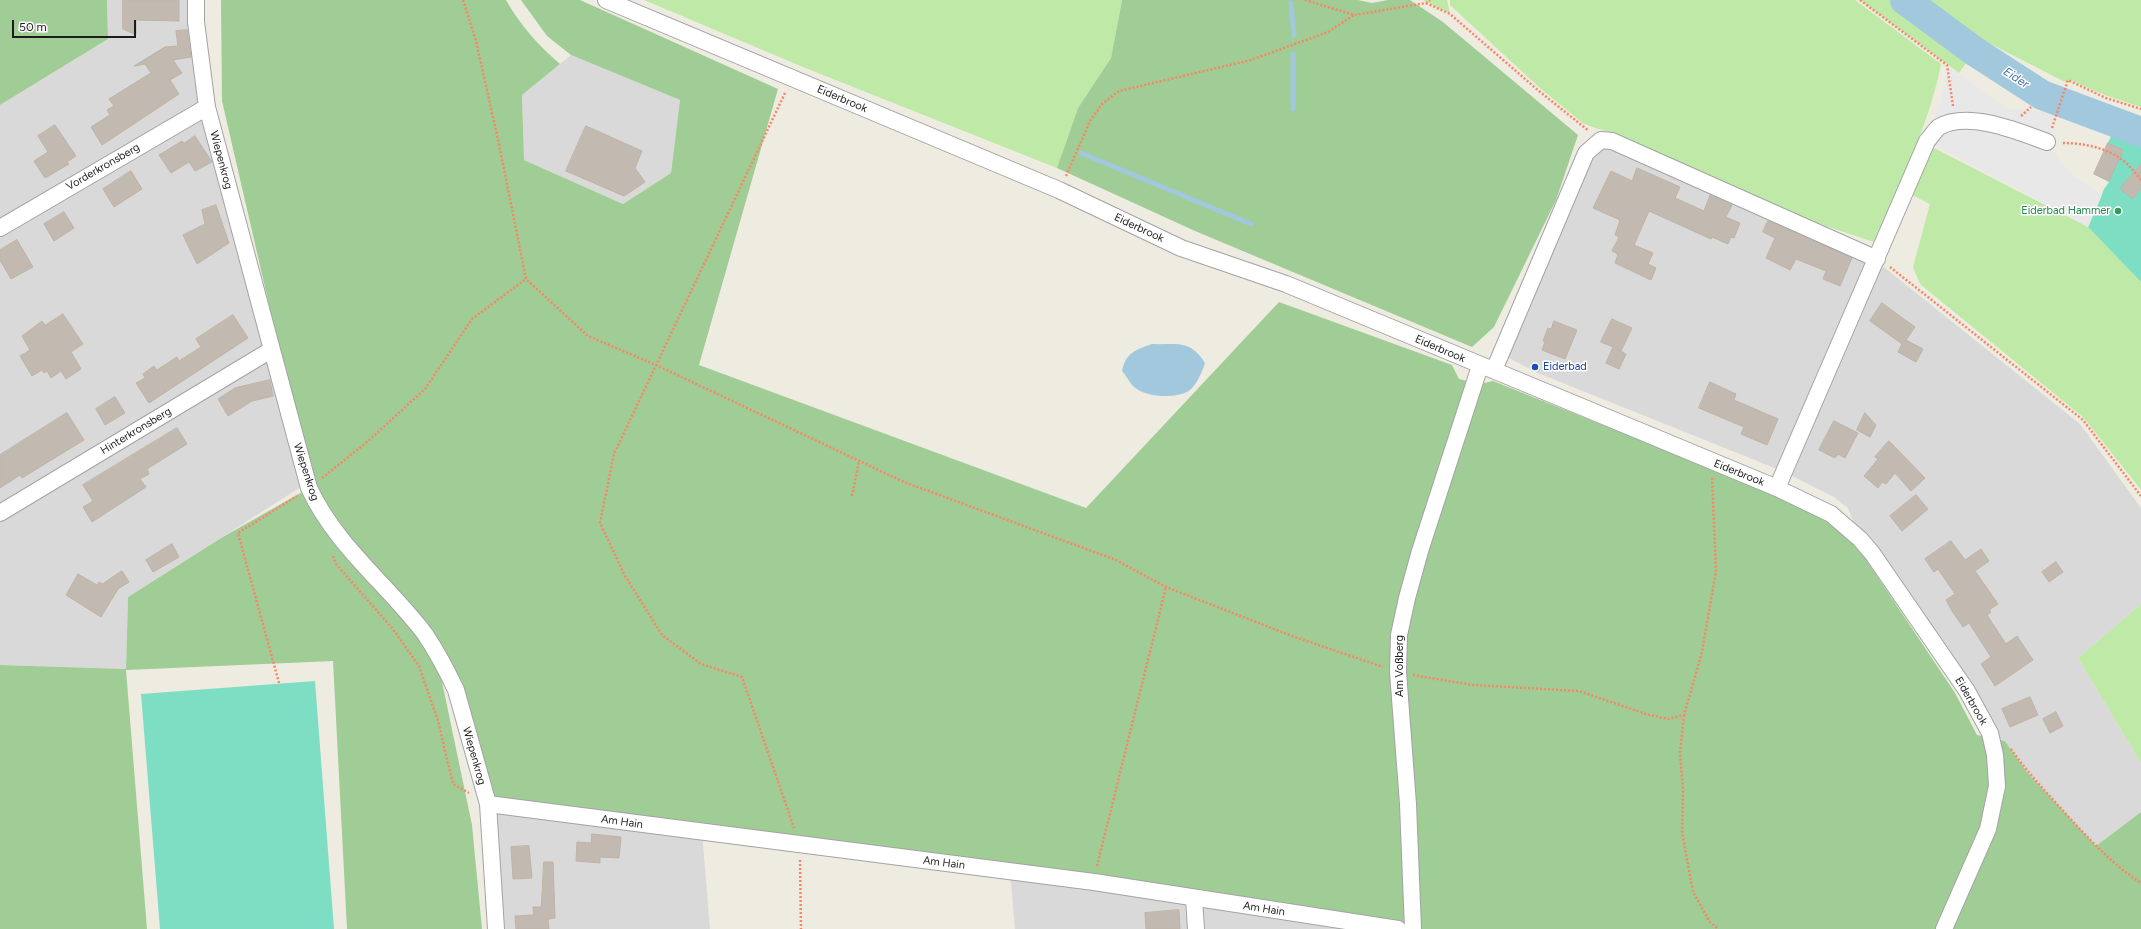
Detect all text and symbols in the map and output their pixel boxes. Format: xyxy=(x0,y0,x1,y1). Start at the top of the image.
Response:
scale bar xyxy=(14,12,138,38)
text: 50 m xyxy=(19,20,47,34)
water label: Eider xyxy=(2001,64,2031,92)
street label: Eiderbrook xyxy=(815,82,869,116)
street label: Wiepenkrog xyxy=(207,129,235,191)
street label: Vorderkronsberg xyxy=(64,141,142,193)
place label: Eiderbad Hammer xyxy=(2021,204,2110,218)
marker: Eiderbad Hammer xyxy=(2113,206,2123,216)
street label: Eiderbrook xyxy=(1112,211,1166,245)
street label: Eiderbrook xyxy=(1413,332,1467,366)
place label: Eiderbad xyxy=(1543,360,1587,374)
marker: Eiderbad xyxy=(1530,362,1540,372)
street label: Hinterkronsberg xyxy=(98,405,174,457)
street label: Wiepenkrog xyxy=(291,442,321,502)
street label: Eiderbrook xyxy=(1712,457,1766,489)
street label: Am Voßberg xyxy=(1393,635,1407,697)
street label: Eiderbrook xyxy=(1952,675,1990,727)
street label: Wiepenkrog xyxy=(459,726,489,786)
street label: Am Hain xyxy=(600,813,644,831)
street label: Am Hain xyxy=(922,854,966,872)
street label: Am Hain xyxy=(1242,899,1286,919)

